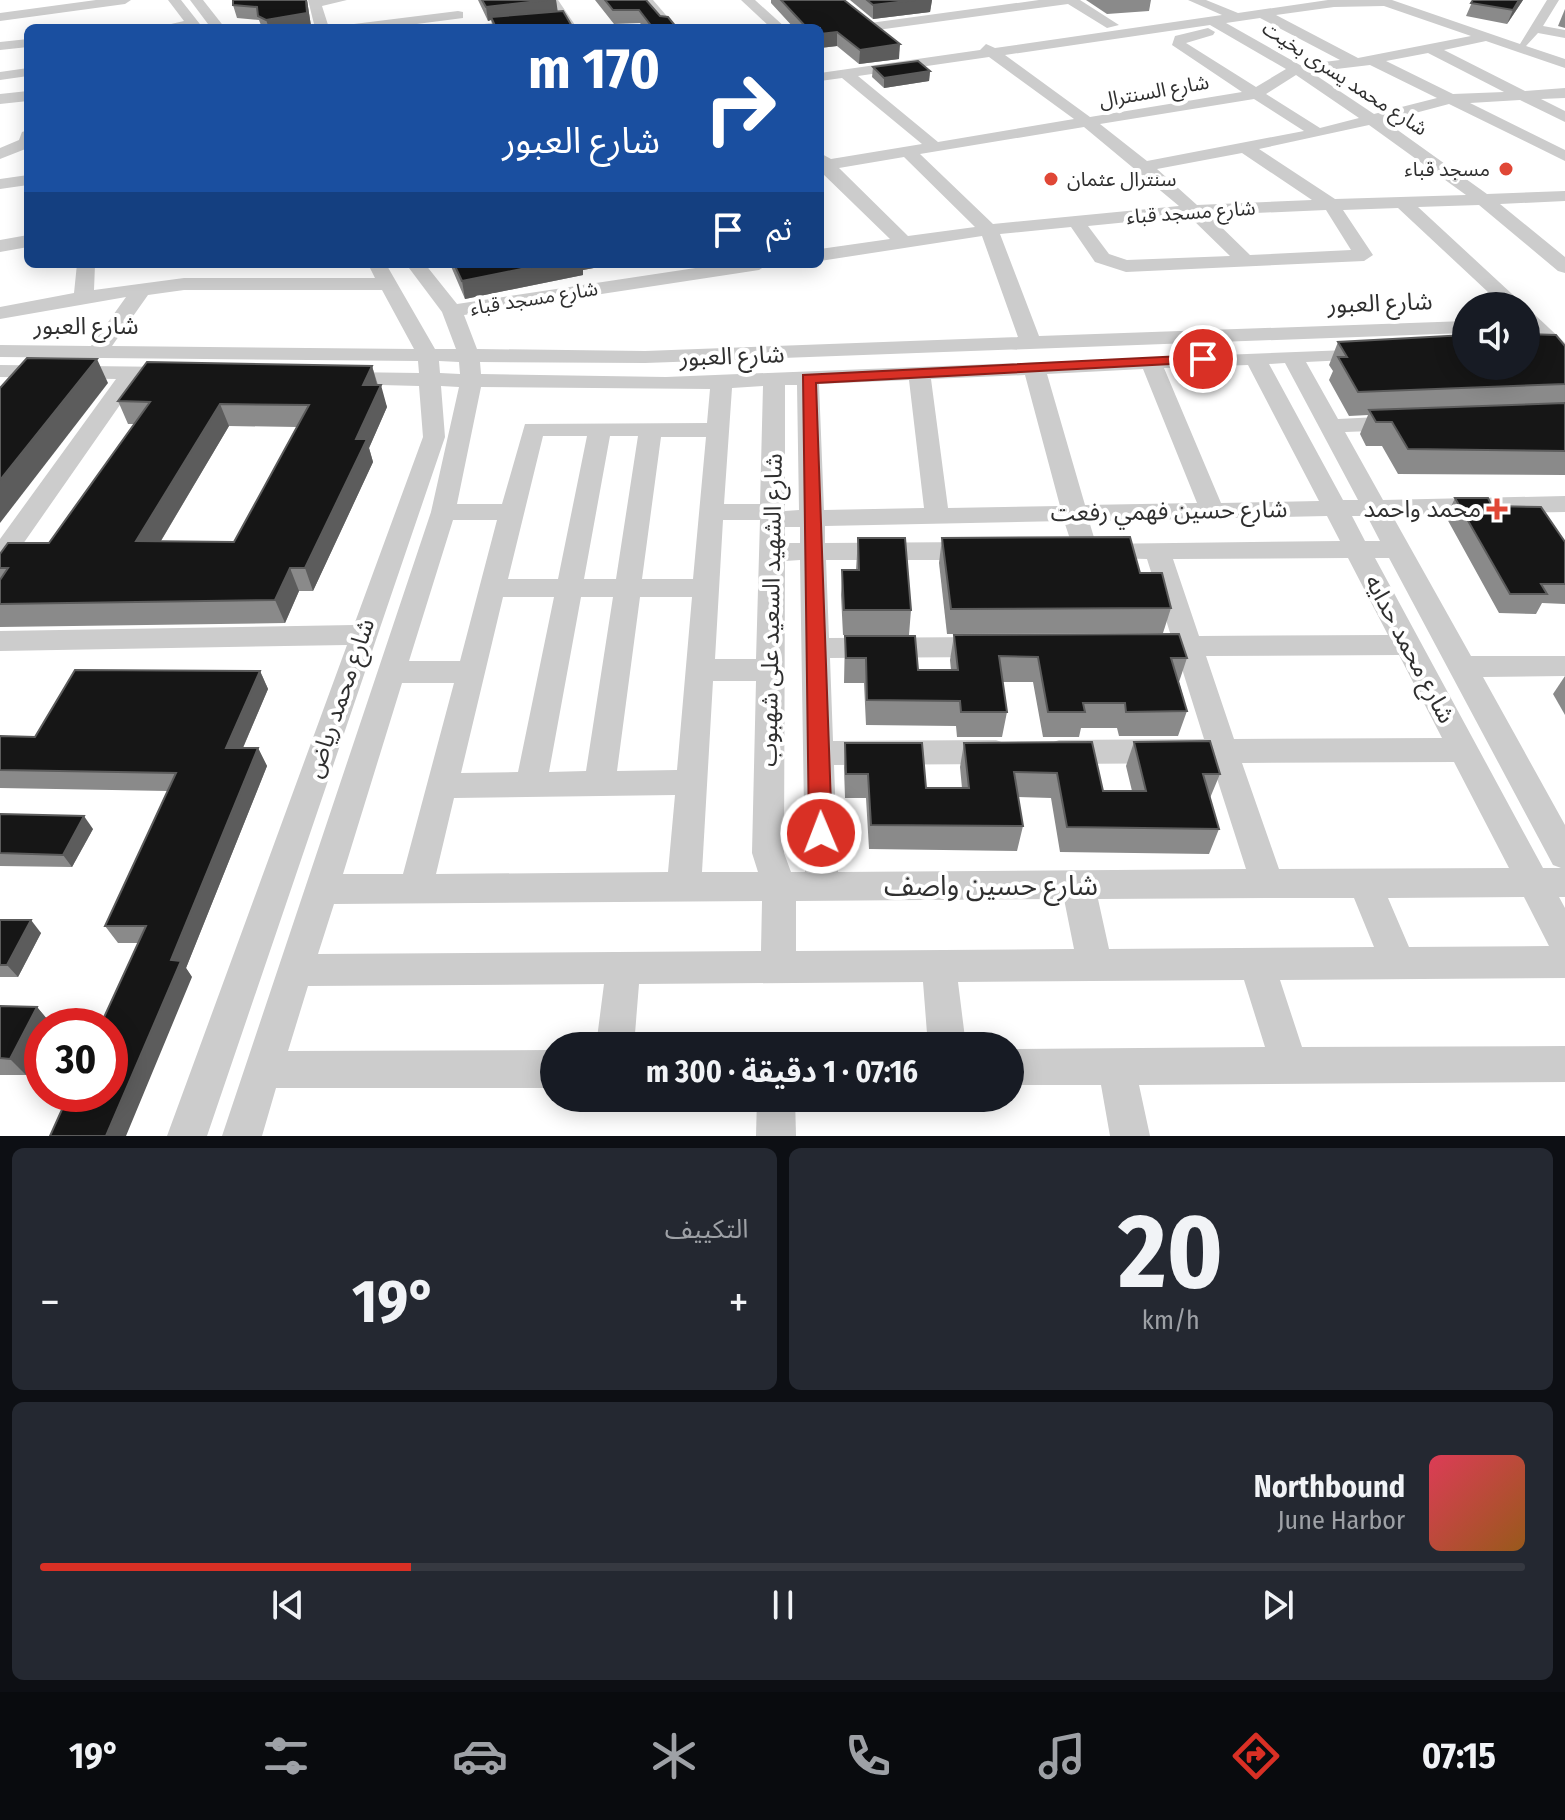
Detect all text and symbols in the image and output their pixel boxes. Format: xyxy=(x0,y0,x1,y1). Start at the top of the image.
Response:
street label: شارع محمد يسرى بخيت xyxy=(1256,16,1432,143)
text: 170 m xyxy=(528,36,660,103)
icon: right xyxy=(688,56,792,160)
street label: شارع السنترال xyxy=(1097,70,1211,115)
text: شارع العبور xyxy=(502,119,660,163)
place label: مسجد قباء xyxy=(1405,157,1490,181)
marker: مسجد قباء xyxy=(1497,160,1515,178)
place label: سنترال عثمان xyxy=(1067,167,1176,191)
marker: سنترال عثمان xyxy=(1042,170,1060,188)
street label: شارع مسجد قباء xyxy=(1126,196,1256,231)
icon: arrive xyxy=(706,208,750,252)
text: ثم xyxy=(766,212,792,248)
street label: شارع مسجد قباء xyxy=(468,276,600,323)
street label: شارع العبور xyxy=(1326,287,1433,322)
map controls xyxy=(1452,292,1540,380)
button: sound xyxy=(1452,292,1540,380)
street label: شارع العبور xyxy=(32,312,139,343)
pin xyxy=(1169,325,1237,393)
icon: arrive xyxy=(1181,337,1225,381)
street label: شارع العبور xyxy=(678,340,785,375)
street label: شارع الشهيد السعيد على شهبوب xyxy=(754,453,791,767)
street label: شارع حسين فهمي رفعت xyxy=(1050,495,1288,532)
place label: محمد واحمد xyxy=(1364,495,1481,523)
marker: محمد واحمد xyxy=(1488,500,1506,518)
street label: شارع محمد حدايه xyxy=(1356,570,1461,729)
street label: شارع محمد رياض xyxy=(300,615,383,782)
position arrow xyxy=(779,791,863,875)
street label: شارع حسين واصف xyxy=(884,869,1098,906)
speed limit sign: 30 xyxy=(24,1008,128,1112)
text: 07:16 · 1 دقيقة · 300 m xyxy=(646,1054,918,1090)
text: 20 xyxy=(1118,1190,1223,1315)
text: التكييف xyxy=(665,1214,749,1245)
text: 19° xyxy=(352,1266,436,1338)
text: − xyxy=(40,1276,60,1329)
text: + xyxy=(728,1276,749,1329)
text: km/h xyxy=(1142,1305,1200,1336)
text: Northbound xyxy=(1254,1469,1405,1505)
text: June Harbor xyxy=(1277,1505,1405,1536)
icon: previous xyxy=(266,1583,310,1627)
icon: pause xyxy=(761,1583,805,1627)
icon: next xyxy=(1256,1583,1300,1627)
icon: filters xyxy=(258,1728,314,1784)
icon: car xyxy=(452,1728,508,1784)
icon: climate xyxy=(646,1728,702,1784)
icon: phone xyxy=(840,1728,896,1784)
icon: music xyxy=(1034,1728,1090,1784)
icon: directions xyxy=(1228,1728,1284,1784)
text: 19° xyxy=(69,1734,120,1778)
text: 07:15 xyxy=(1422,1734,1496,1778)

